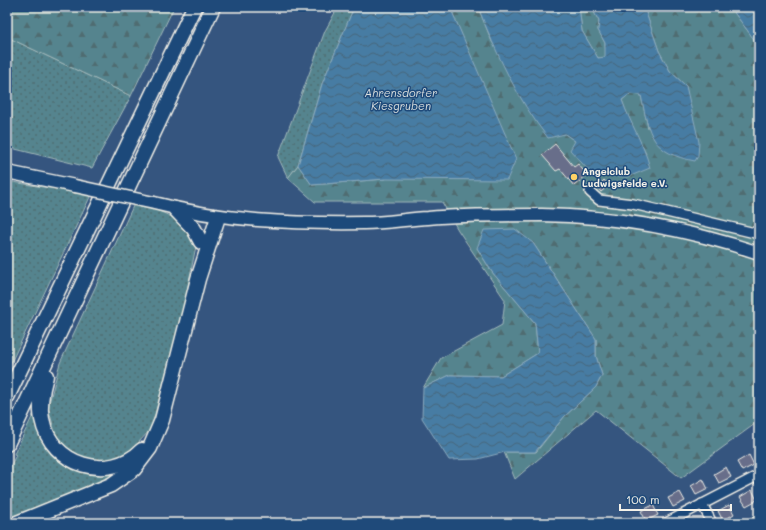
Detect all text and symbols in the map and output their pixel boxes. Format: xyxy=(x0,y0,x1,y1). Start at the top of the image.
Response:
water label: Ahrensdorfer Kiesgruben xyxy=(364,85,438,113)
place label: Angelclub Ludwigsfelde e.V. xyxy=(582,164,668,190)
marker: Angelclub Ludwigsfelde e.V. xyxy=(569,172,579,182)
scale bar xyxy=(620,486,731,512)
text: 100 m xyxy=(626,491,660,507)

